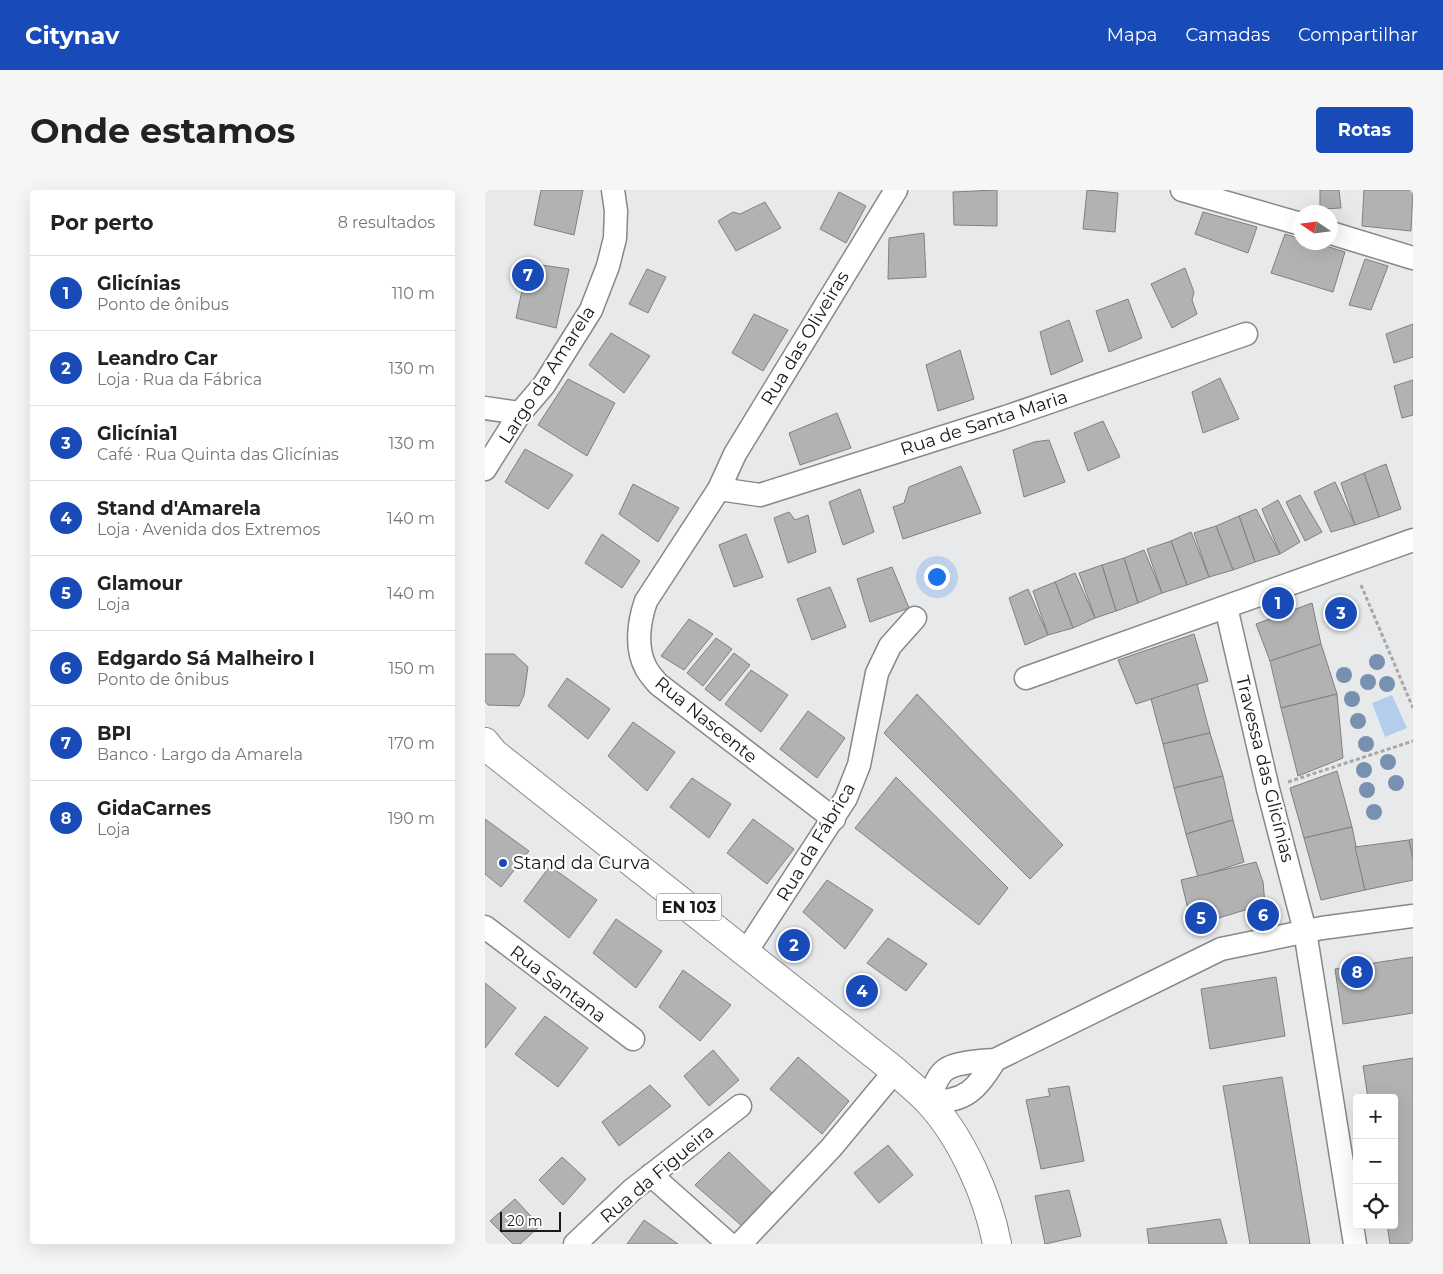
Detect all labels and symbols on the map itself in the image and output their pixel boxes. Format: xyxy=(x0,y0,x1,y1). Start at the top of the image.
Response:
north arrow xyxy=(1293,205,1338,250)
pin: 7 xyxy=(512,256,544,294)
street label: Rua das Oliveiras xyxy=(756,267,854,409)
street label: Largo da Amarela xyxy=(494,302,600,448)
street label: Rua de Santa Maria xyxy=(898,386,1070,460)
your location xyxy=(924,564,950,590)
pin: 1 xyxy=(1262,584,1294,622)
pin: 3 xyxy=(1325,594,1357,632)
street label: Rua Nascente xyxy=(650,672,762,768)
street label: Travessa das Glicínias xyxy=(1231,673,1299,865)
street label: Rua da Fábrica xyxy=(772,779,860,905)
place label: Stand da Curva xyxy=(513,852,650,874)
marker: Stand da Curva xyxy=(497,857,509,869)
road number: EN 103 xyxy=(657,894,721,920)
pin: 6 xyxy=(1247,896,1279,934)
pin: 5 xyxy=(1185,899,1217,937)
pin: 2 xyxy=(778,926,810,964)
street label: Rua Santana xyxy=(506,941,610,1027)
pin: 8 xyxy=(1341,953,1373,991)
pin: 4 xyxy=(846,972,878,1010)
street label: Rua da Figueira xyxy=(596,1120,718,1228)
scale bar xyxy=(500,1209,561,1232)

